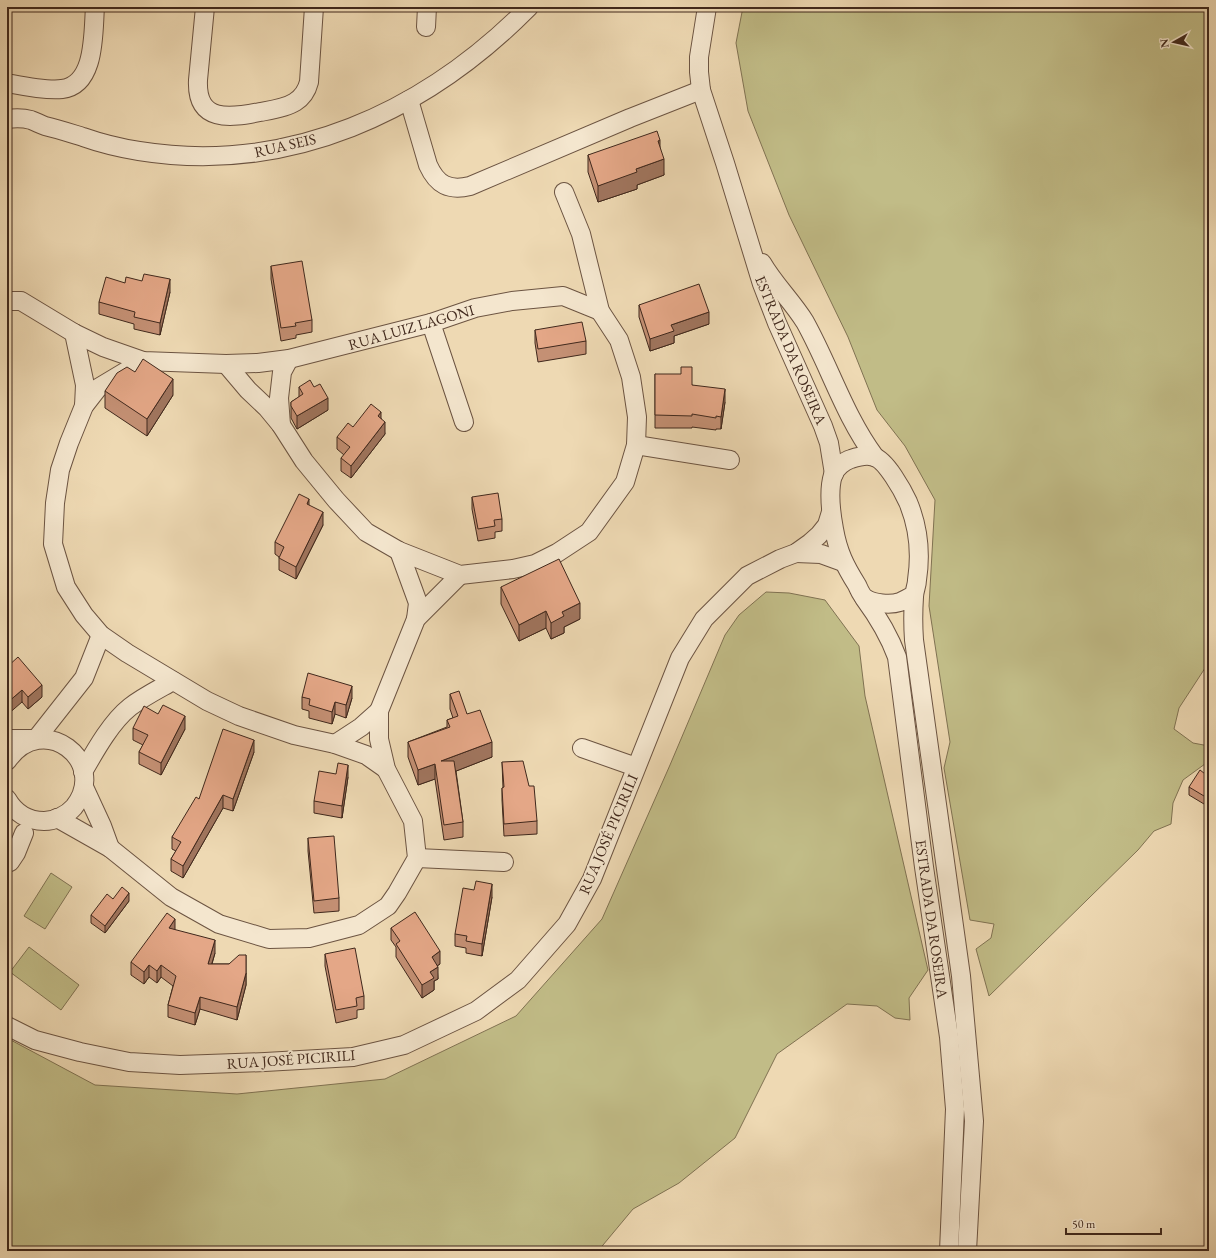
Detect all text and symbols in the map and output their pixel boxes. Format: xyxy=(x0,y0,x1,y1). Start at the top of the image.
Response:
north arrow xyxy=(1154,22,1194,62)
text: N xyxy=(1157,38,1172,49)
street label: RUA SEIS xyxy=(252,129,318,161)
street label: ESTRADA DA ROSEIRA xyxy=(751,273,831,428)
street label: RUA LUIZ LAGONI xyxy=(346,300,476,354)
street label: RUA JOSÉ PICIRILI xyxy=(574,771,642,897)
street label: ESTRADA DA ROSEIRA xyxy=(911,838,953,1000)
street label: RUA JOSÉ PICIRILI xyxy=(226,1045,356,1073)
scale bar xyxy=(1066,1210,1161,1236)
text: 50 m xyxy=(1072,1216,1096,1232)

